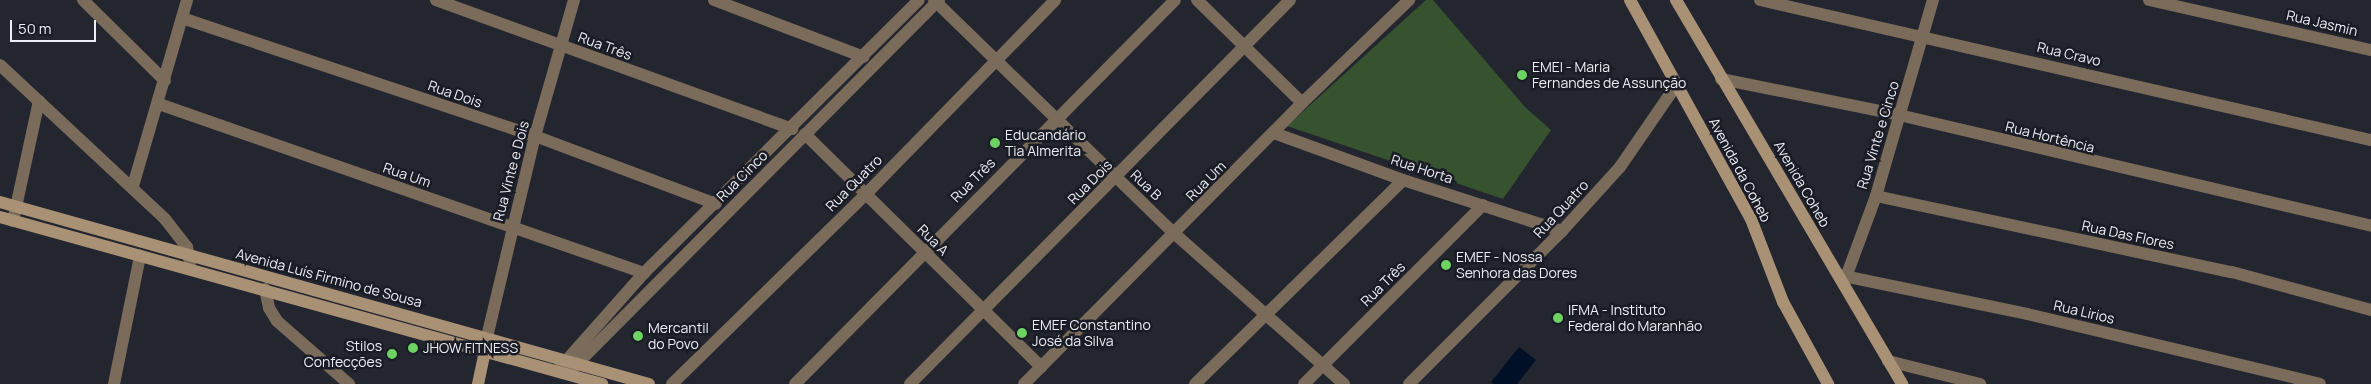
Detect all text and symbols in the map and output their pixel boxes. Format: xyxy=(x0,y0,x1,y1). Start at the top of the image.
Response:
street label: Rua Jasmin xyxy=(2285,7,2359,39)
scale bar xyxy=(12,10,99,42)
text: 50 m xyxy=(18,18,52,39)
street label: Rua Três xyxy=(576,29,634,63)
street label: Rua Cravo xyxy=(2035,38,2103,70)
place label: EMEI - Maria Fernandes de Assunção xyxy=(1532,59,1686,92)
marker: EMEI - Maria Fernandes de Assunção xyxy=(1516,69,1528,81)
street label: Rua Dois xyxy=(426,77,484,111)
street label: Rua Vinte e Cinco xyxy=(1854,79,1902,191)
street label: Avenida da Coheb xyxy=(1705,115,1775,225)
street label: Rua Hortência xyxy=(2004,118,2096,156)
street label: Rua Vinte e Dois xyxy=(490,119,532,223)
place label: Educandário Tia Almerita xyxy=(1005,127,1086,160)
marker: Educandário Tia Almerita xyxy=(989,137,1001,149)
street label: Avenida Coheb xyxy=(1771,138,1833,230)
street label: Rua Cinco xyxy=(713,147,771,205)
street label: Rua Quatro xyxy=(822,151,886,215)
street label: Rua Horta xyxy=(1389,151,1455,187)
street label: Rua Três xyxy=(947,154,999,206)
street label: Rua Dois xyxy=(1064,156,1116,208)
street label: Rua Um xyxy=(1183,158,1229,204)
street label: Rua Um xyxy=(381,159,433,191)
street label: Rua B xyxy=(1127,166,1165,204)
street label: Rua Quatro xyxy=(1530,177,1592,241)
street label: Rua Das Flores xyxy=(2080,217,2176,253)
street label: Rua A xyxy=(914,221,952,259)
street label: Avenida Luís Firmino de Sousa xyxy=(234,245,424,311)
place label: EMEF - Nossa Senhora das Dores xyxy=(1456,249,1577,282)
street label: Rua Três xyxy=(1357,258,1409,310)
marker: EMEF - Nossa Senhora das Dores xyxy=(1440,259,1452,271)
street label: Rua Lirios xyxy=(2052,297,2116,327)
place label: IFMA - Instituto Federal do Maranhão xyxy=(1568,302,1702,334)
marker: IFMA - Instituto Federal do Maranhão xyxy=(1552,312,1564,324)
place label: EMEF Constantino José da Silva xyxy=(1032,317,1151,350)
place label: Mercantil do Povo xyxy=(648,320,709,352)
marker: EMEF Constantino José da Silva xyxy=(1016,327,1028,339)
marker: Mercantil do Povo xyxy=(632,330,644,342)
place label: Stilos Confecções xyxy=(304,338,382,371)
place label: JHOW FITNESS xyxy=(423,340,518,356)
marker: JHOW FITNESS xyxy=(407,342,419,354)
marker: Stilos Confecções xyxy=(386,348,398,360)

